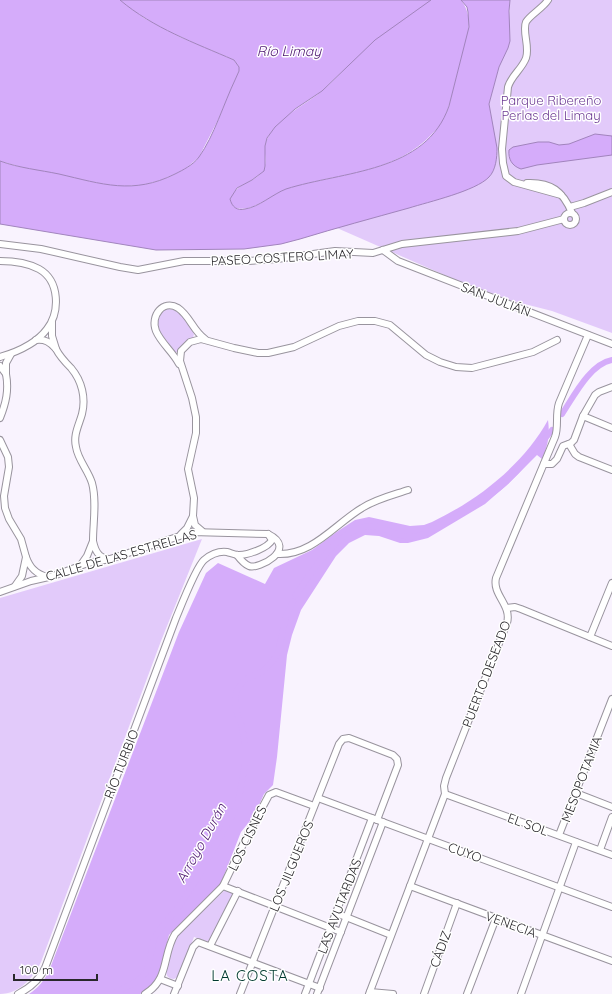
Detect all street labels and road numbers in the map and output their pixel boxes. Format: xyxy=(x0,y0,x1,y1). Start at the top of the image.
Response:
street label: PASEO COSTERO LIMAY xyxy=(210,245,355,269)
street label: SAN JULIÁN xyxy=(459,278,533,320)
street label: CALLE DE LAS ESTRELLAS xyxy=(44,526,198,584)
street label: PUERTO DESEADO xyxy=(458,618,514,730)
street label: RÍO TURBIO xyxy=(100,727,142,801)
street label: MESOPOTAMIA xyxy=(557,733,605,824)
street label: LOS CISNES xyxy=(224,803,270,873)
street label: EL SOL xyxy=(506,809,551,839)
street label: LOS JILGUEROS xyxy=(265,818,317,914)
street label: CUYO xyxy=(446,839,484,865)
street label: LAS AVUTARDAS xyxy=(313,856,365,956)
street label: VENECIA xyxy=(483,907,539,941)
street label: CÁDIZ xyxy=(426,928,454,970)

